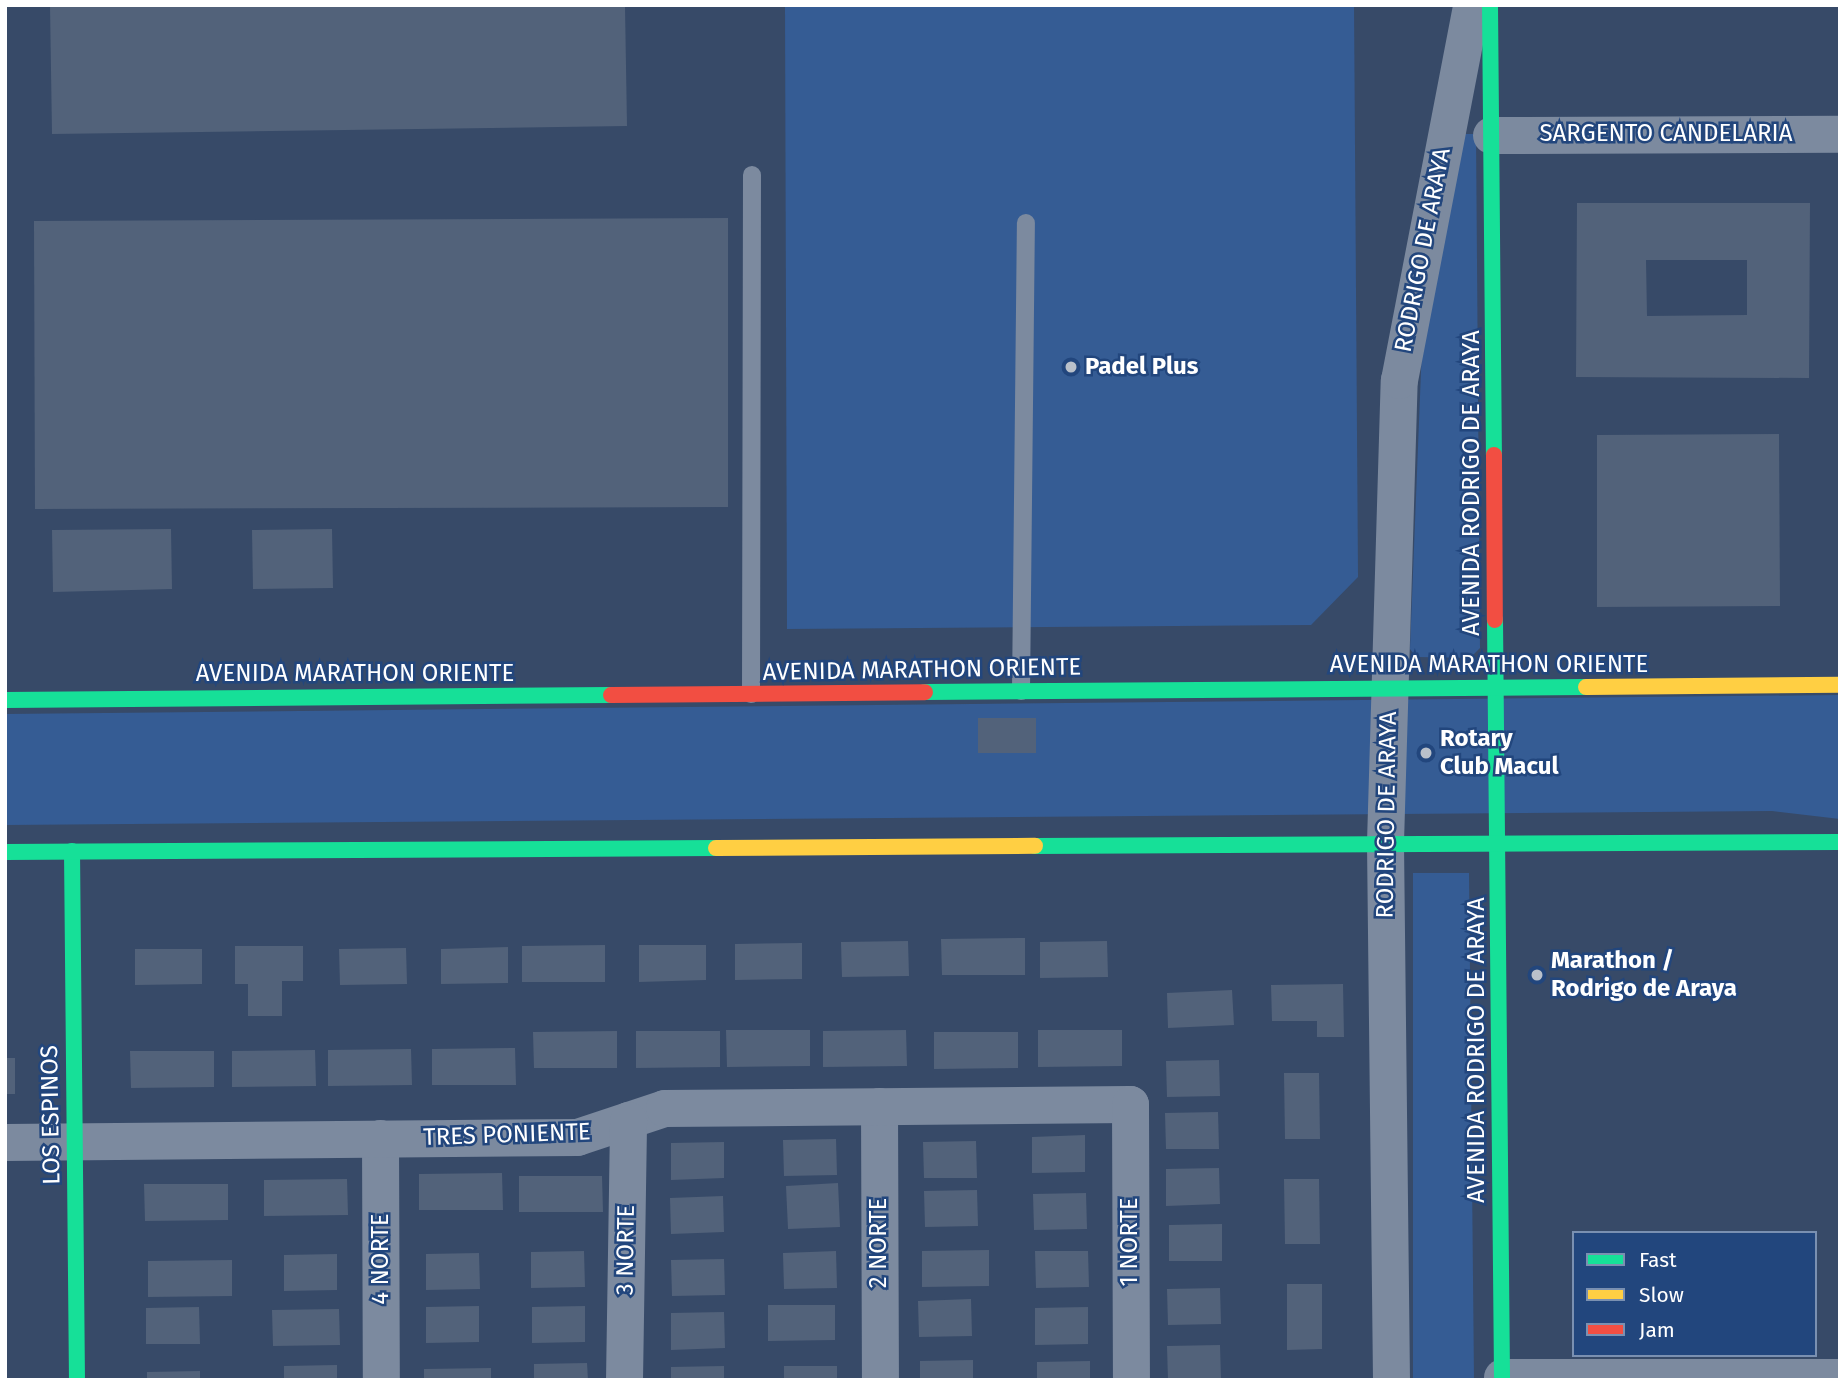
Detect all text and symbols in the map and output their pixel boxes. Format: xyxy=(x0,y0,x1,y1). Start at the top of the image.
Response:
street label: SARGENTO CANDELARIA xyxy=(1540,120,1792,148)
street label: RODRIGO DE ARAYA xyxy=(1389,145,1457,355)
street label: AVENIDA RODRIGO DE ARAYA xyxy=(1458,330,1486,636)
place label: Padel Plus xyxy=(1085,353,1198,381)
marker: Padel Plus xyxy=(1063,359,1079,375)
street label: AVENIDA MARATHON ORIENTE xyxy=(1330,651,1648,679)
street label: AVENIDA MARATHON ORIENTE xyxy=(762,653,1082,687)
street label: AVENIDA MARATHON ORIENTE xyxy=(196,660,514,688)
street label: RODRIGO DE ARAYA xyxy=(1371,711,1403,919)
place label: Rotary Club Macul xyxy=(1440,725,1559,781)
marker: Rotary Club Macul xyxy=(1418,745,1434,761)
street label: AVENIDA RODRIGO DE ARAYA xyxy=(1463,897,1491,1203)
place label: Marathon / Rodrigo de Araya xyxy=(1551,947,1737,1003)
marker: Marathon / Rodrigo de Araya xyxy=(1529,967,1545,983)
street label: LOS ESPINOS xyxy=(35,1045,67,1185)
street label: TRES PONIENTE xyxy=(423,1118,591,1152)
street label: 1 NORTE xyxy=(1116,1197,1144,1287)
street label: 2 NORTE xyxy=(865,1198,893,1288)
street label: 3 NORTE xyxy=(611,1204,641,1296)
street label: 4 NORTE xyxy=(367,1213,395,1305)
legend xyxy=(1572,1231,1817,1357)
text: Fast xyxy=(1639,1247,1677,1273)
text: Slow xyxy=(1639,1282,1684,1308)
text: Jam xyxy=(1639,1317,1675,1343)

